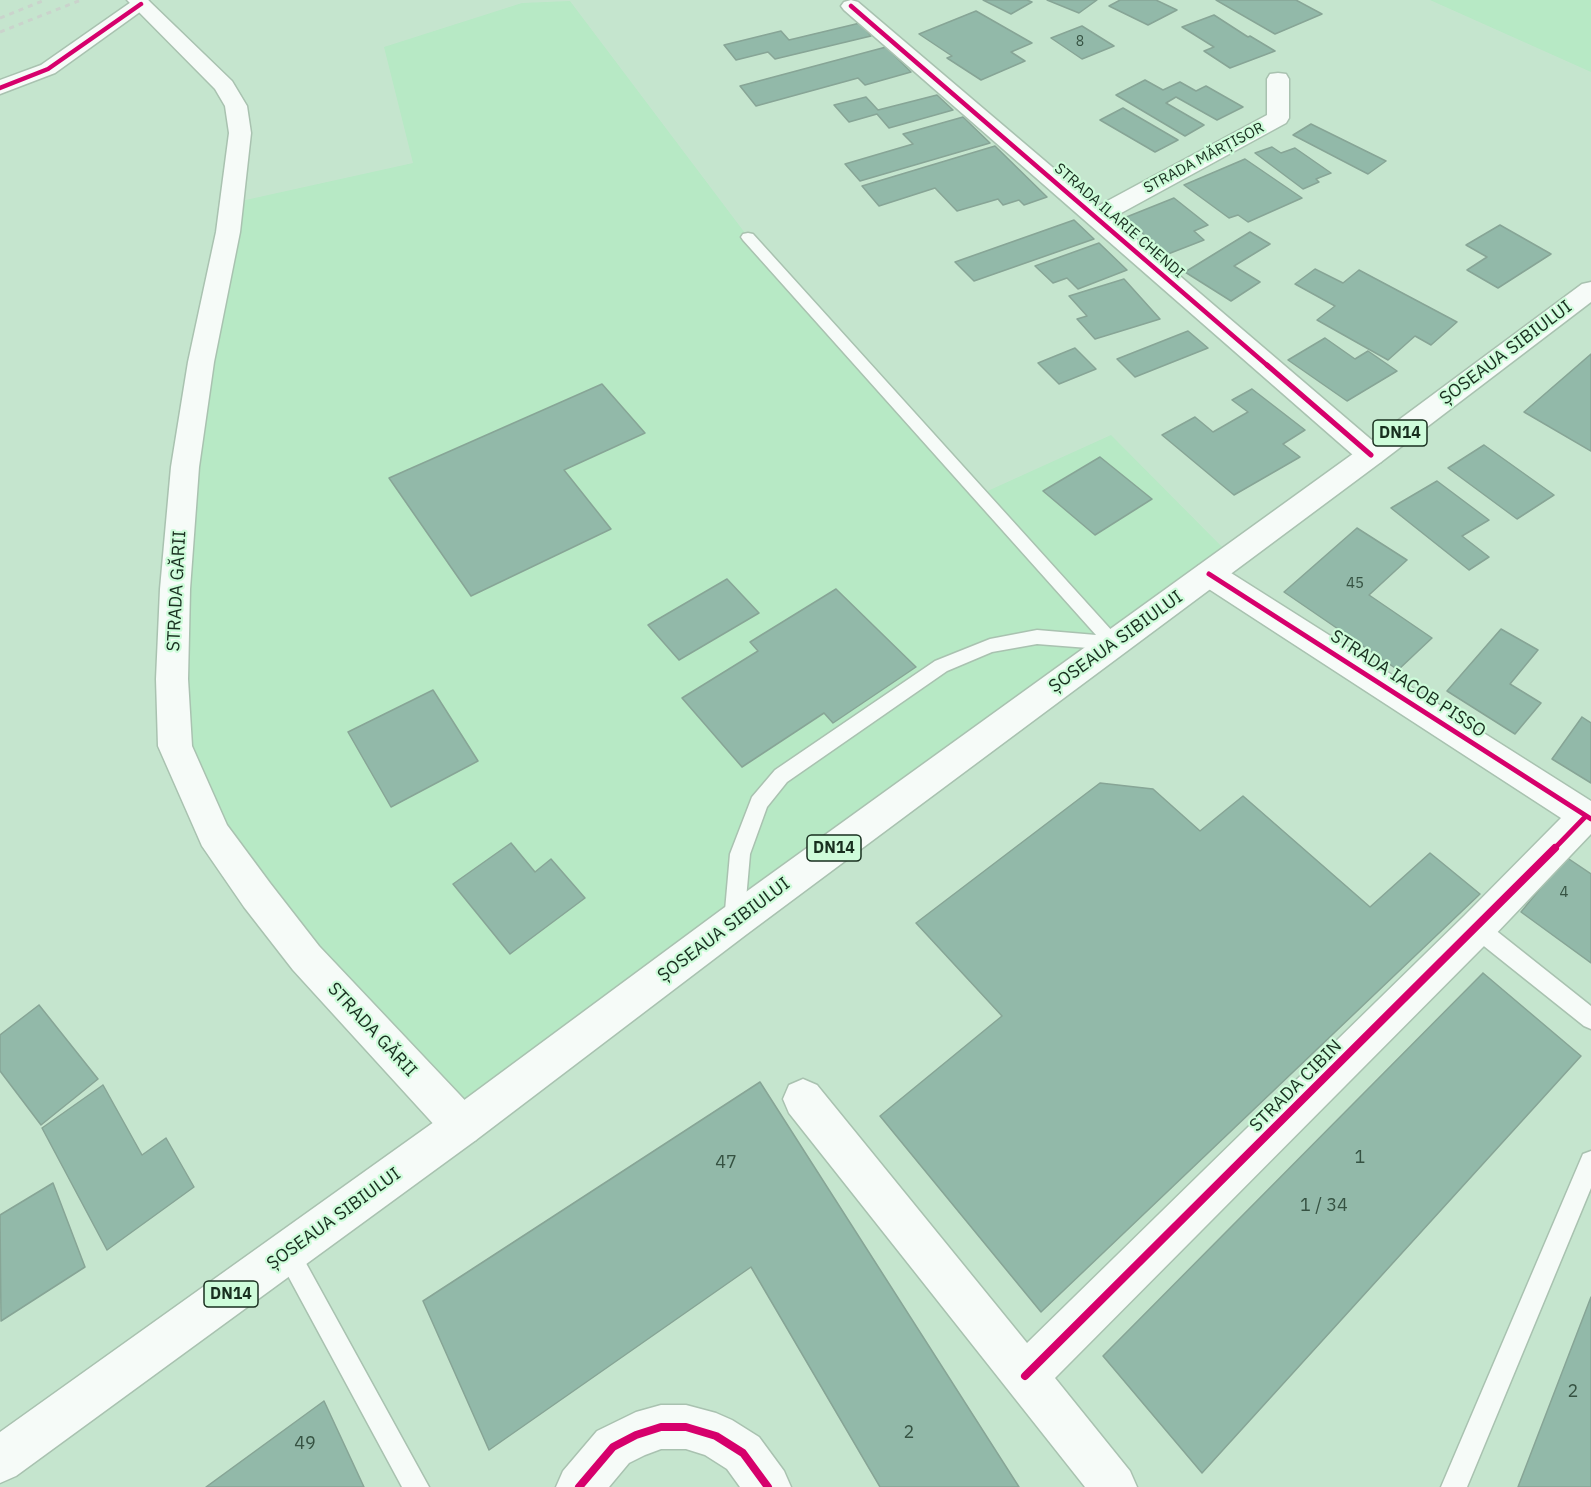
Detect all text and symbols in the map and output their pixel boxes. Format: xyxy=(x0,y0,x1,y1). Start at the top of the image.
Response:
house number: 8 xyxy=(1076,34,1084,50)
street label: STRADA MĂRȚISOR xyxy=(1141,119,1267,197)
street label: STRADA ILARIE CHENDI xyxy=(1050,160,1188,282)
street label: ȘOSEAUA SIBIULUI xyxy=(1436,296,1576,410)
road number: DN14 xyxy=(1373,420,1427,446)
street label: STRADA GĂRII xyxy=(163,530,191,652)
house number: 45 xyxy=(1346,575,1364,593)
street label: ȘOSEAUA SIBIULUI xyxy=(1045,586,1187,698)
street label: STRADA IACOB PISSO xyxy=(1326,626,1490,742)
road number: DN14 xyxy=(807,835,861,861)
street label: ȘOSEAUA SIBIULUI xyxy=(654,873,794,987)
house number: 4 xyxy=(1560,884,1568,902)
street label: STRADA GĂRII xyxy=(323,978,421,1082)
street label: STRADA CIBIN xyxy=(1245,1035,1347,1137)
house number: 1 xyxy=(1355,1147,1365,1169)
house number: 47 xyxy=(715,1152,737,1174)
street label: ȘOSEAUA SIBIULUI xyxy=(263,1163,405,1275)
house number: 1 / 34 xyxy=(1300,1195,1348,1217)
road number: DN14 xyxy=(204,1281,258,1307)
house number: 2 xyxy=(1568,1381,1578,1403)
house number: 2 xyxy=(904,1422,914,1444)
house number: 49 xyxy=(294,1433,316,1455)

